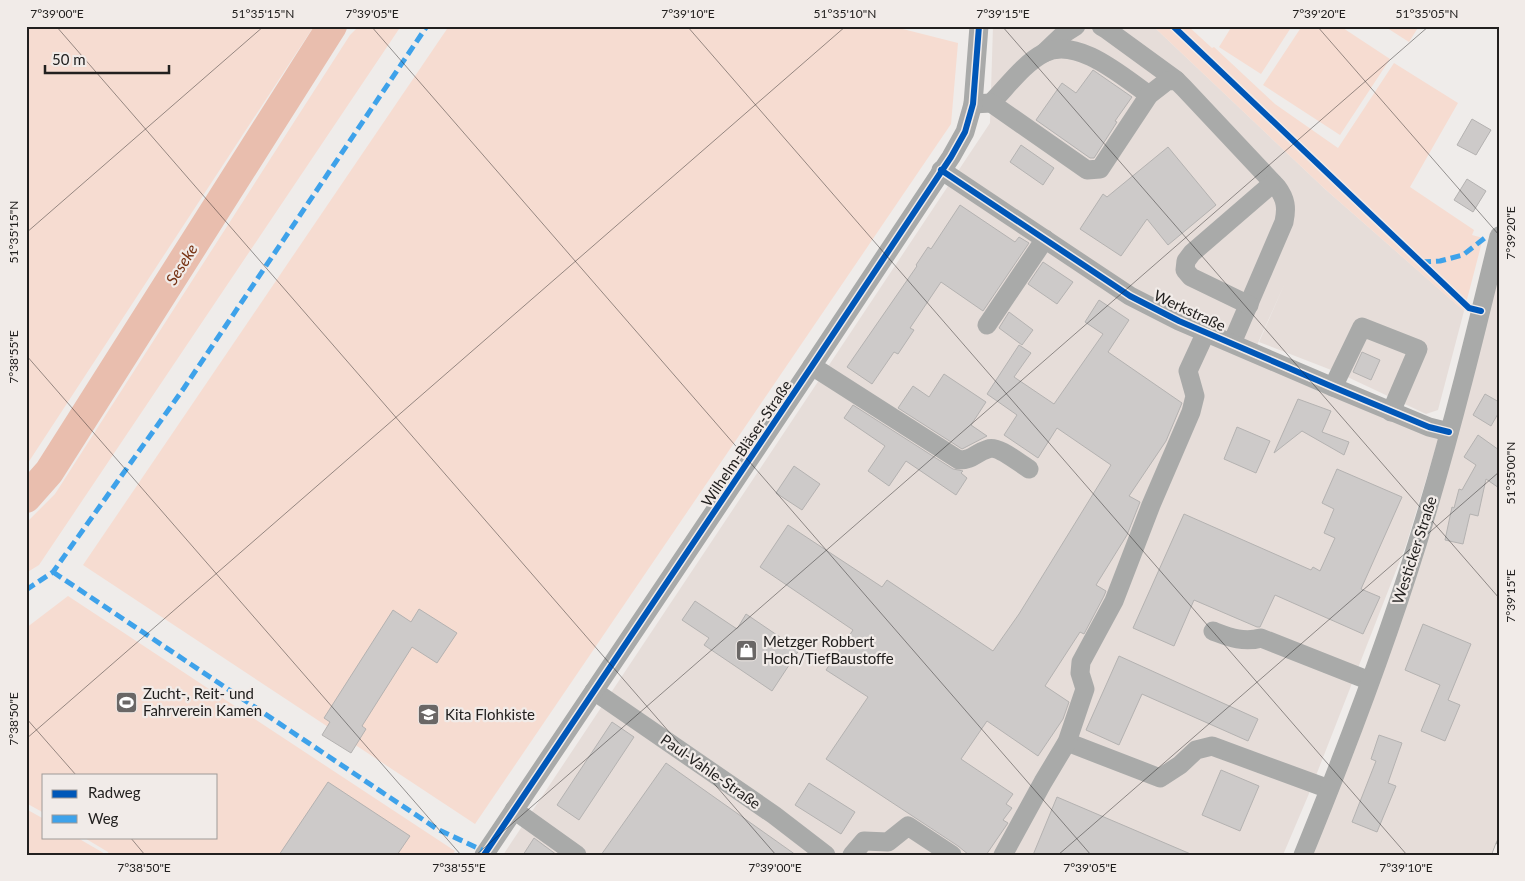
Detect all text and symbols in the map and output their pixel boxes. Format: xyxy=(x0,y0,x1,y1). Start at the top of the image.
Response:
text: 7°39'00"E xyxy=(30,6,84,21)
text: 51°35'15"N xyxy=(232,6,294,21)
text: 7°39'05"E xyxy=(345,6,399,21)
text: 7°39'10"E xyxy=(661,6,715,21)
text: 51°35'10"N xyxy=(814,6,876,21)
text: 7°39'15"E xyxy=(976,6,1030,21)
text: 7°39'20"E xyxy=(1292,6,1346,21)
text: 51°35'05"N xyxy=(1396,6,1458,21)
scale bar xyxy=(45,42,169,74)
text: 50 m xyxy=(52,50,86,68)
text: 51°35'15"N xyxy=(6,201,21,263)
text: 7°39'20"E xyxy=(1503,206,1518,260)
water label: Seseke xyxy=(161,240,201,288)
street label: Werkstraße xyxy=(1151,286,1229,334)
text: 7°38'55"E xyxy=(6,330,21,384)
street label: Wilhelm-Bläser-Straße xyxy=(697,376,795,510)
text: 51°35'00"N xyxy=(1503,442,1518,504)
street label: Westicker Straße xyxy=(1388,494,1440,606)
text: 7°39'15"E xyxy=(1503,569,1518,623)
place label: Metzger Robbert Hoch/TiefBaustoffe xyxy=(763,632,894,667)
shop icon: Metzger Robbert Hoch/TiefBaustoffe xyxy=(735,638,759,662)
place label: Zucht-, Reit- und Fahrverein Kamen xyxy=(143,684,262,719)
sports icon: Zucht-, Reit- und Fahrverein Kamen xyxy=(115,690,139,714)
text: 7°38'50"E xyxy=(6,692,21,746)
school or university icon: Kita Flohkiste xyxy=(417,702,441,726)
place label: Kita Flohkiste xyxy=(445,705,535,723)
street label: Paul-Vahle-Straße xyxy=(658,730,764,812)
legend xyxy=(42,774,218,838)
text: Radweg xyxy=(88,783,141,801)
text: Weg xyxy=(88,809,119,827)
text: 7°38'50"E xyxy=(117,860,171,875)
text: 7°38'55"E xyxy=(432,860,486,875)
text: 7°39'00"E xyxy=(748,860,802,875)
text: 7°39'05"E xyxy=(1063,860,1117,875)
text: 7°39'10"E xyxy=(1379,860,1433,875)

